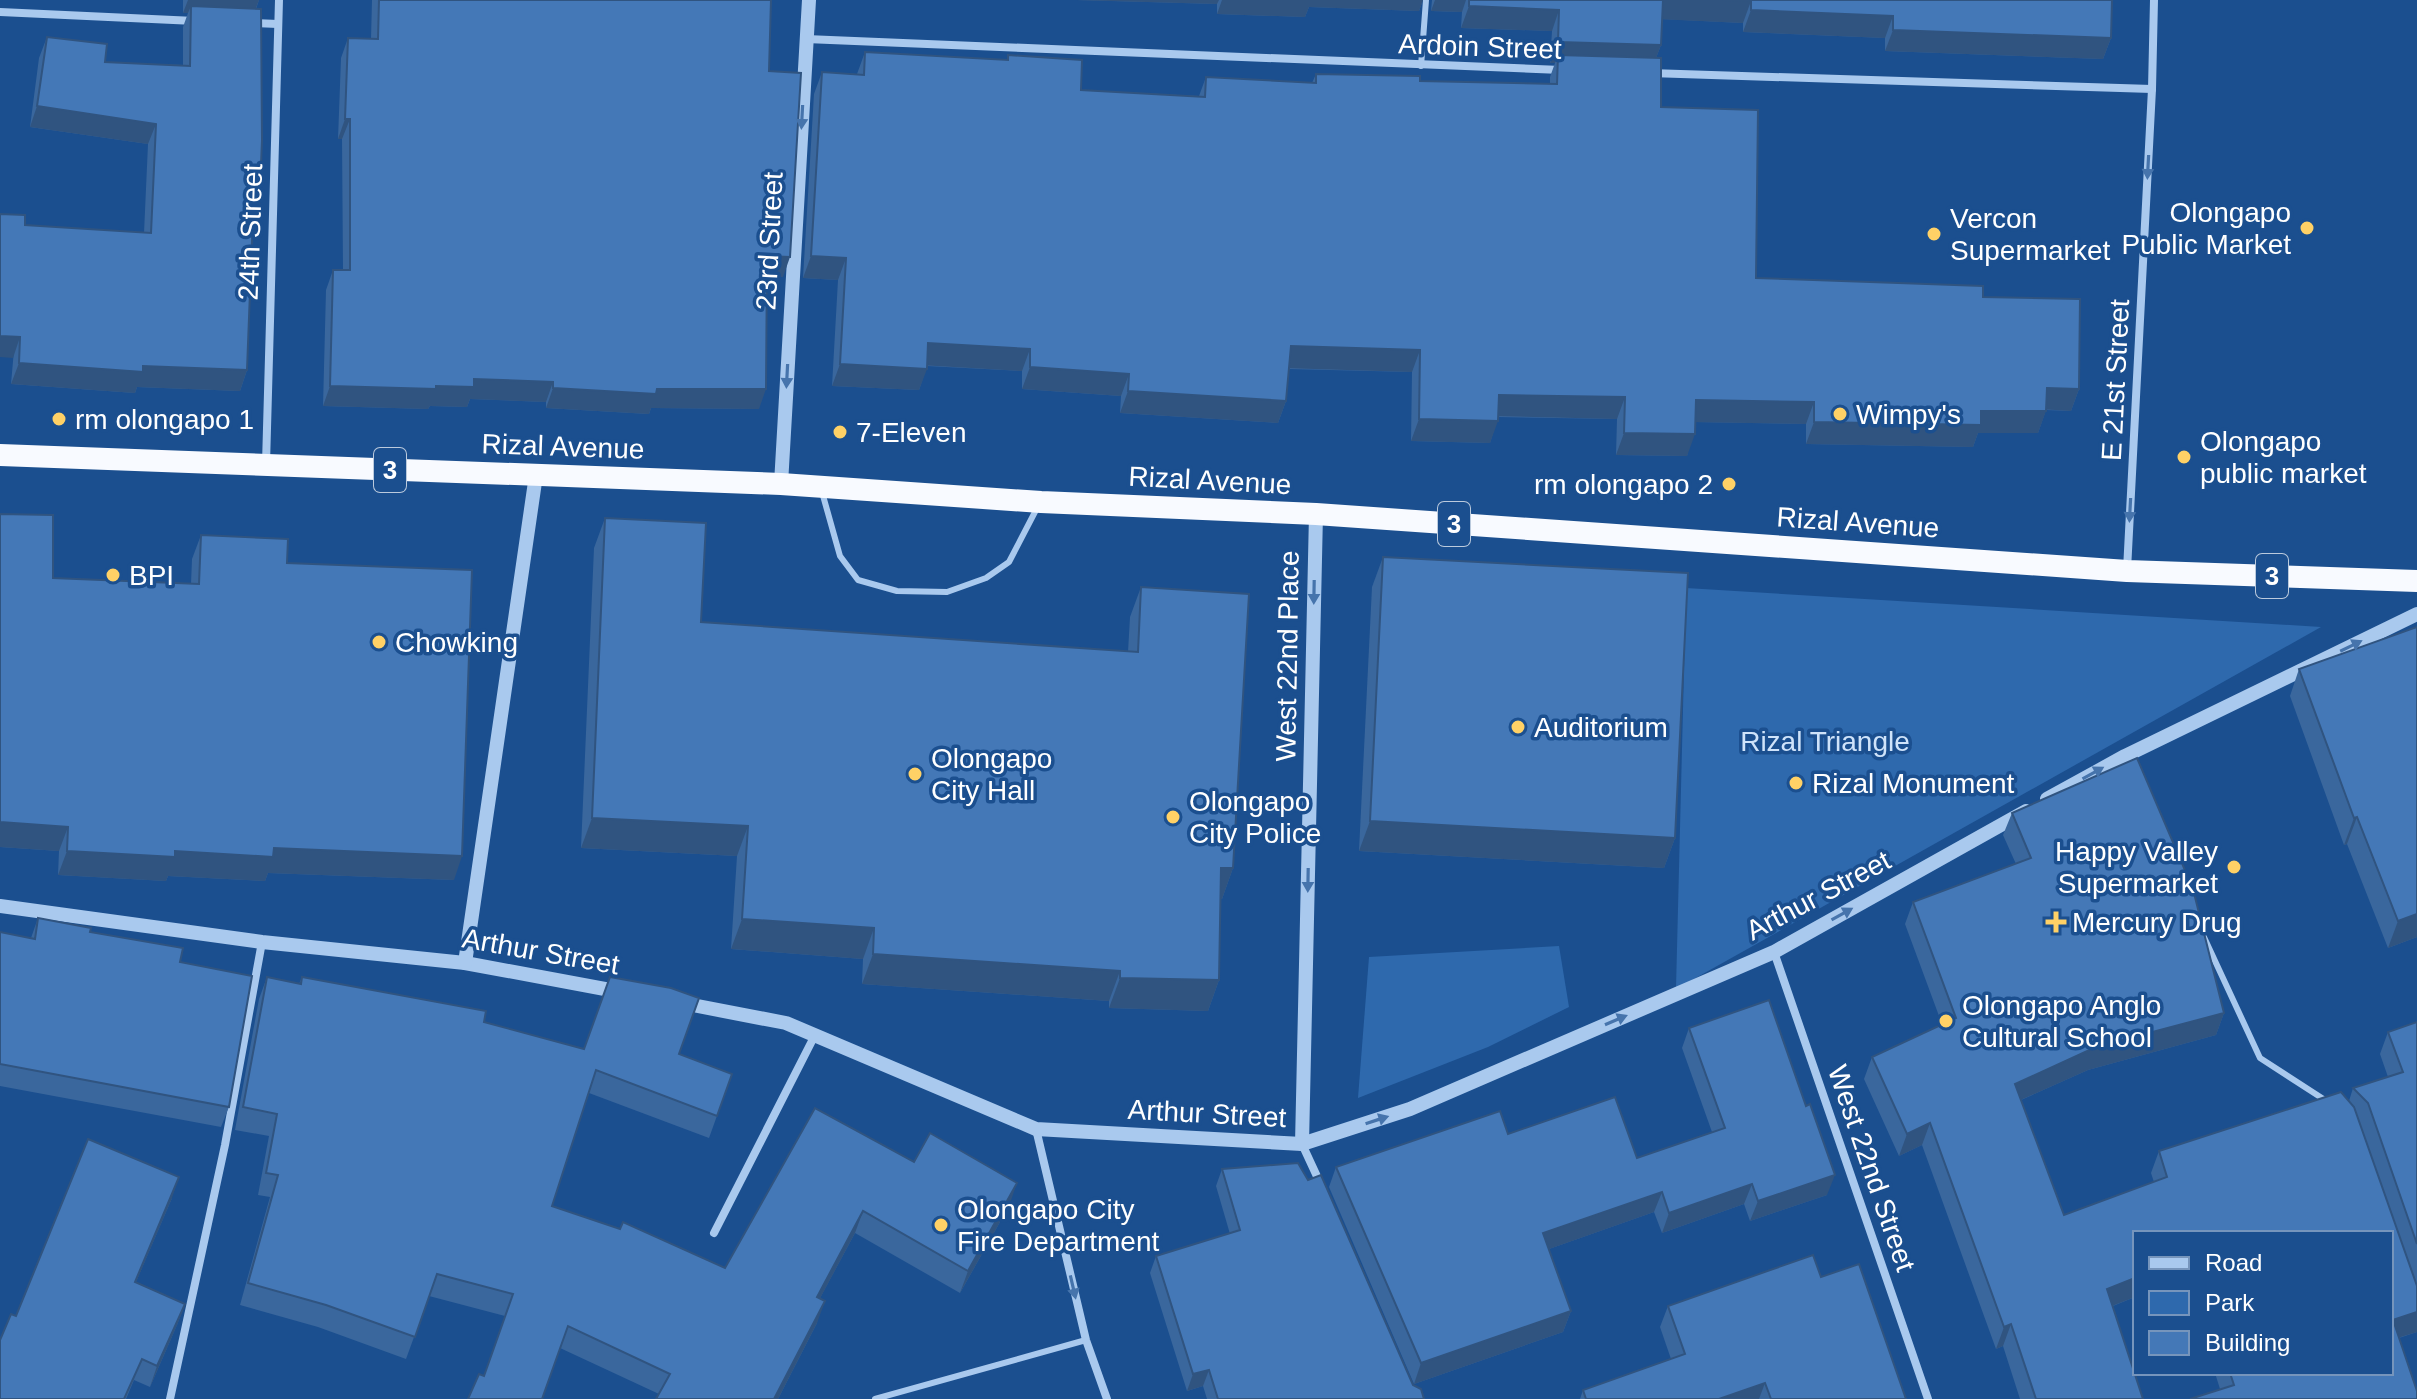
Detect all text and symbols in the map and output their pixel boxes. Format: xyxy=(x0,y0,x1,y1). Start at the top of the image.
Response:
street label: Ardoin Street xyxy=(1398,28,1562,65)
one-way arrow xyxy=(795,105,808,130)
one-way arrow xyxy=(2141,155,2154,180)
street label: 24th Street xyxy=(233,163,268,301)
street label: 23rd Street xyxy=(750,171,789,311)
place label: Olongapo Public Market xyxy=(2121,197,2291,260)
place label: Vercon Supermarket xyxy=(1950,203,2111,266)
marker: Olongapo Public Market xyxy=(2298,219,2316,237)
marker: Vercon Supermarket xyxy=(1925,225,1943,243)
street label: E 21st Street xyxy=(2096,298,2135,462)
one-way arrow xyxy=(780,364,793,389)
place label: Wimpy's xyxy=(1856,399,1961,430)
place label: rm olongapo 1 xyxy=(75,404,254,435)
marker: Wimpy's xyxy=(1831,405,1849,423)
marker: rm olongapo 1 xyxy=(50,410,68,428)
place label: 7-Eleven xyxy=(856,417,967,448)
marker: 7-Eleven xyxy=(831,423,849,441)
place label: Olongapo public market xyxy=(2200,426,2367,489)
street label: Rizal Avenue xyxy=(481,428,645,465)
road number: 3 xyxy=(374,448,406,492)
marker: Olongapo public market xyxy=(2175,448,2193,466)
street label: Rizal Avenue xyxy=(1128,461,1292,500)
place label: rm olongapo 2 xyxy=(1534,469,1713,500)
marker: rm olongapo 2 xyxy=(1720,475,1738,493)
one-way arrow xyxy=(2123,498,2136,523)
street label: Rizal Avenue xyxy=(1776,501,1940,544)
road number: 3 xyxy=(1438,502,1470,546)
street label: West 22nd Place xyxy=(1270,550,1305,762)
road number: 3 xyxy=(2256,554,2288,598)
place label: BPI xyxy=(129,560,174,591)
marker: BPI xyxy=(104,566,122,584)
one-way arrow xyxy=(1308,580,1320,605)
place label: Chowking xyxy=(395,627,518,658)
marker: Chowking xyxy=(370,633,388,651)
one-way arrow xyxy=(2340,639,2363,653)
place label: Auditorium xyxy=(1534,712,1668,743)
marker: Auditorium xyxy=(1509,718,1527,736)
park label: Rizal Triangle xyxy=(1740,726,1910,757)
place label: Olongapo City Hall xyxy=(931,743,1052,806)
marker: Olongapo City Hall xyxy=(906,765,924,783)
one-way arrow xyxy=(2082,767,2104,781)
place label: Rizal Monument xyxy=(1812,768,2015,799)
marker: Rizal Monument xyxy=(1787,774,1805,792)
place label: Olongapo City Police xyxy=(1189,786,1321,849)
marker: Olongapo City Police xyxy=(1164,808,1182,826)
place label: Happy Valley Supermarket xyxy=(2055,836,2218,899)
street label: Arthur Street xyxy=(1741,844,1896,946)
marker: Happy Valley Supermarket xyxy=(2225,858,2243,876)
one-way arrow xyxy=(1302,868,1314,893)
one-way arrow xyxy=(1830,907,1853,921)
place label: Mercury Drug xyxy=(2072,907,2242,938)
marker: Mercury Drug xyxy=(2047,913,2065,931)
street label: Arthur Street xyxy=(460,922,622,981)
place label: Olongapo Anglo Cultural School xyxy=(1962,990,2161,1053)
marker: Olongapo Anglo Cultural School xyxy=(1937,1012,1955,1030)
one-way arrow xyxy=(1605,1013,1628,1026)
street label: West 22nd Street xyxy=(1822,1061,1921,1275)
street label: Arthur Street xyxy=(1127,1094,1287,1133)
one-way arrow xyxy=(1365,1113,1389,1125)
place label: Olongapo City Fire Department xyxy=(957,1194,1160,1257)
marker: Olongapo City Fire Department xyxy=(932,1216,950,1234)
legend xyxy=(2133,1231,2393,1375)
text: Road xyxy=(2205,1249,2262,1276)
one-way arrow xyxy=(1067,1274,1080,1299)
text: Park xyxy=(2205,1289,2255,1316)
text: Building xyxy=(2205,1329,2290,1356)

